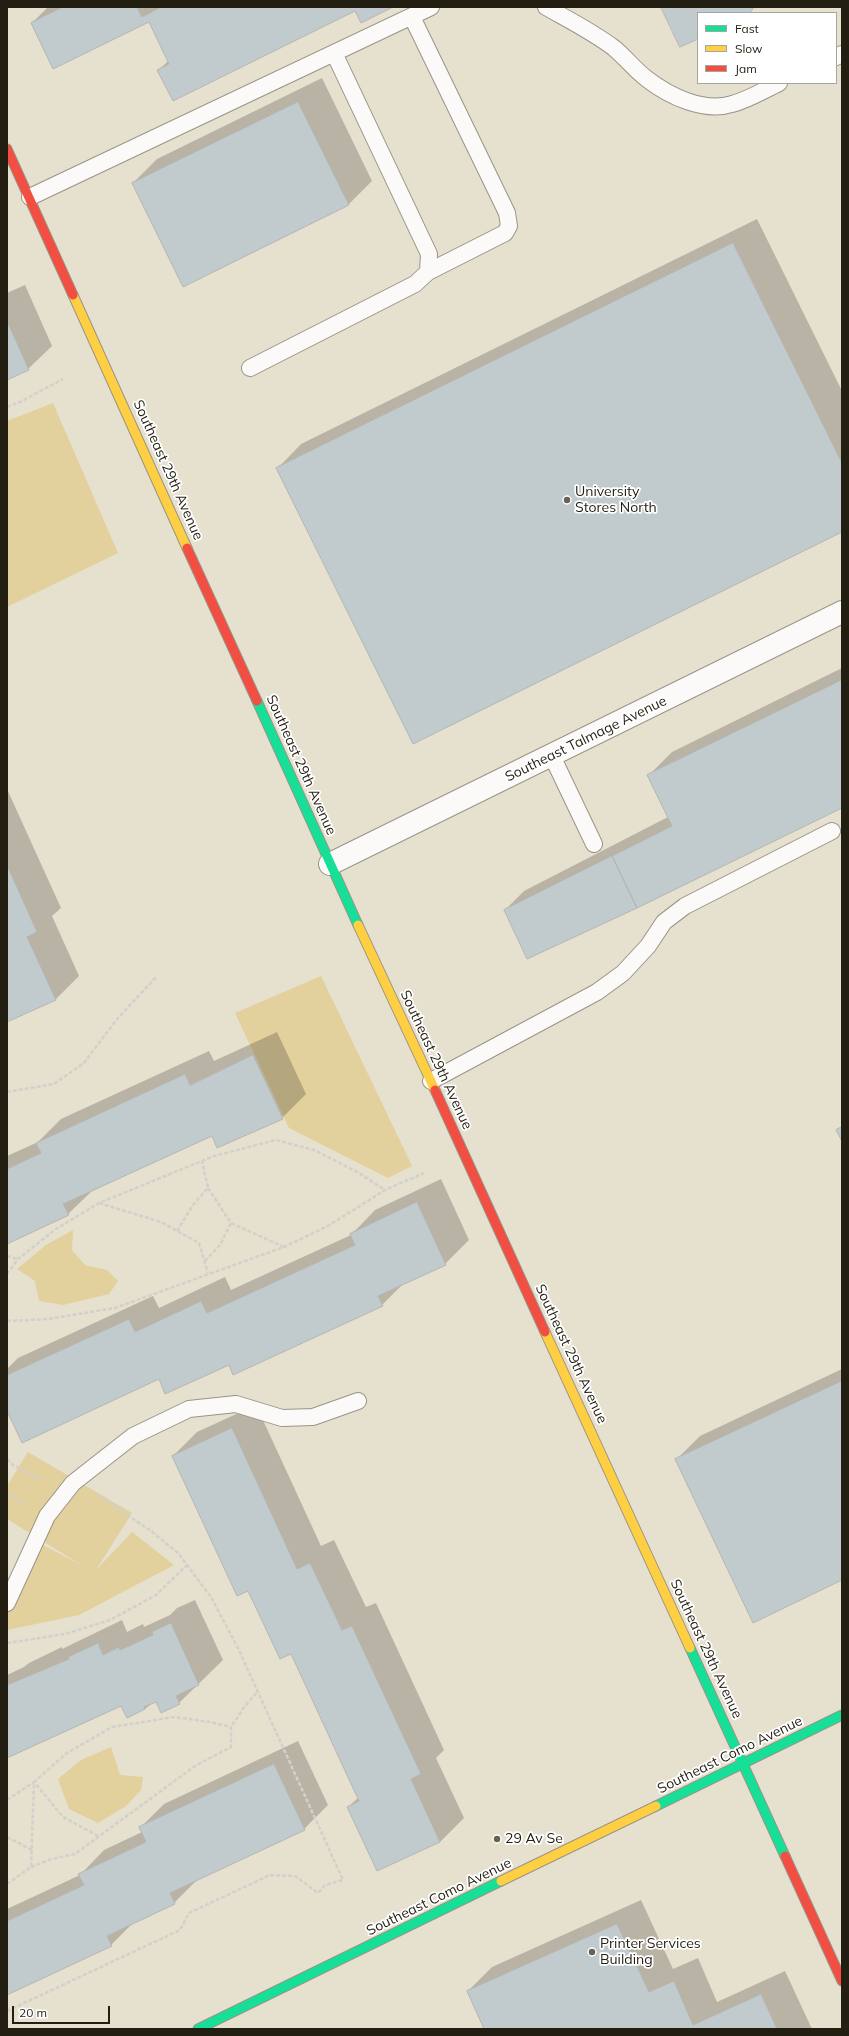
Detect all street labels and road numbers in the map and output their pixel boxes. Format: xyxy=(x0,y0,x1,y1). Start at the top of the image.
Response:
street label: Southeast 29th Avenue xyxy=(129,397,207,543)
street label: Southeast 29th Avenue xyxy=(262,692,340,838)
street label: Southeast Talmage Avenue xyxy=(502,693,670,785)
street label: Southeast 29th Avenue xyxy=(396,988,476,1132)
street label: Southeast 29th Avenue xyxy=(531,1282,611,1426)
street label: Southeast 29th Avenue xyxy=(666,1577,746,1721)
street label: Southeast Como Avenue xyxy=(655,1713,805,1797)
street label: Southeast Como Avenue xyxy=(364,1855,514,1939)

